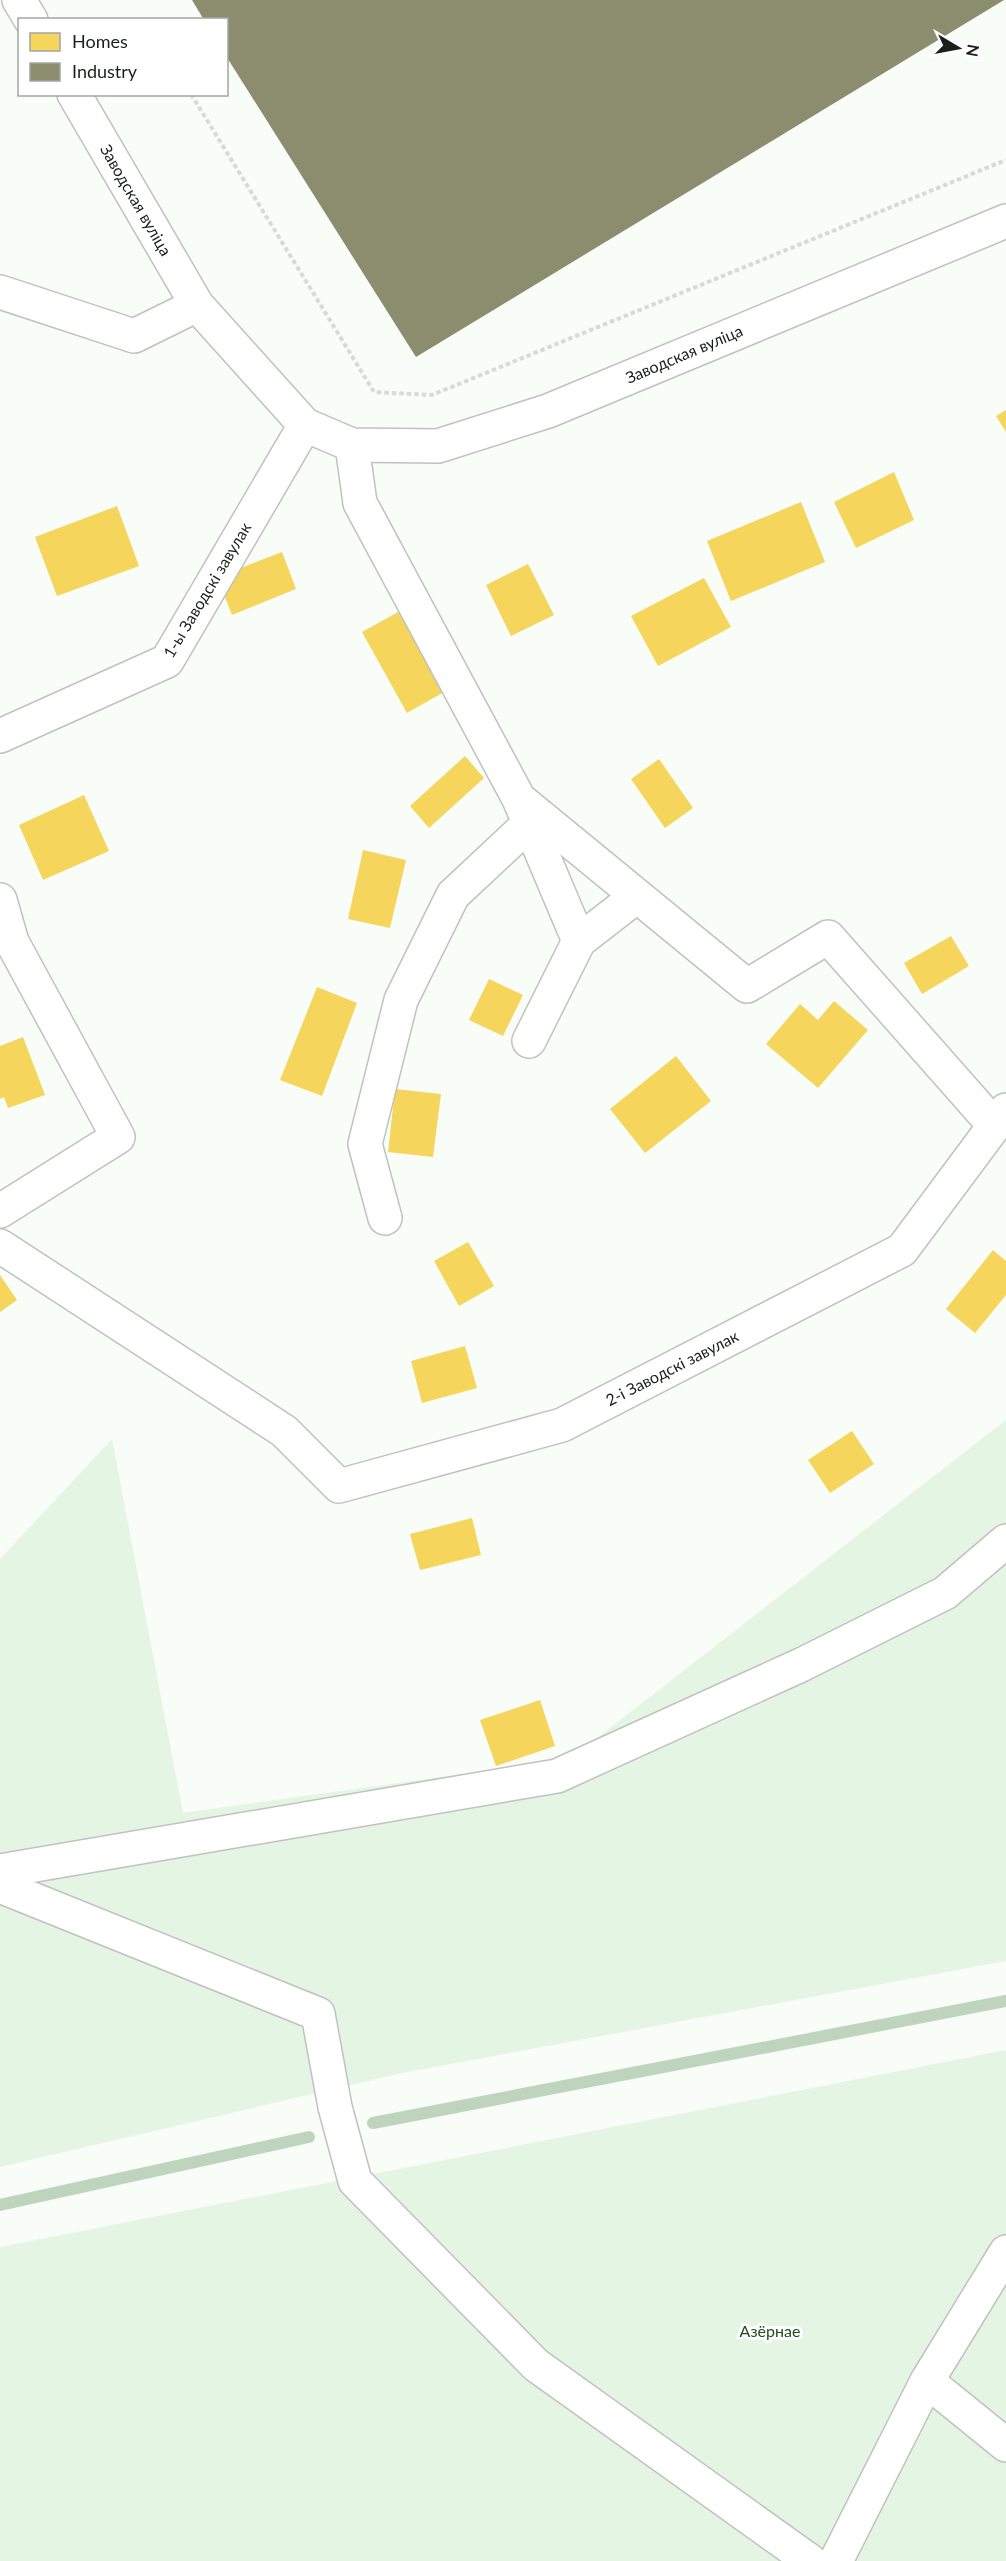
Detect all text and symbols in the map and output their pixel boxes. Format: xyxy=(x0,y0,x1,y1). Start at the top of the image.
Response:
legend xyxy=(18,18,228,96)
north arrow xyxy=(928,18,988,78)
text: Homes xyxy=(72,30,128,52)
text: N xyxy=(963,43,984,58)
text: Industry xyxy=(72,60,138,82)
street label: Заводская вуліца xyxy=(97,141,176,259)
street label: Заводская вуліца xyxy=(622,320,745,387)
street label: 1-ы Заводскі завулак xyxy=(159,518,255,661)
street label: 2-і Заводскі завулак xyxy=(602,1326,742,1409)
park label: Азёрнае xyxy=(740,2321,800,2340)

